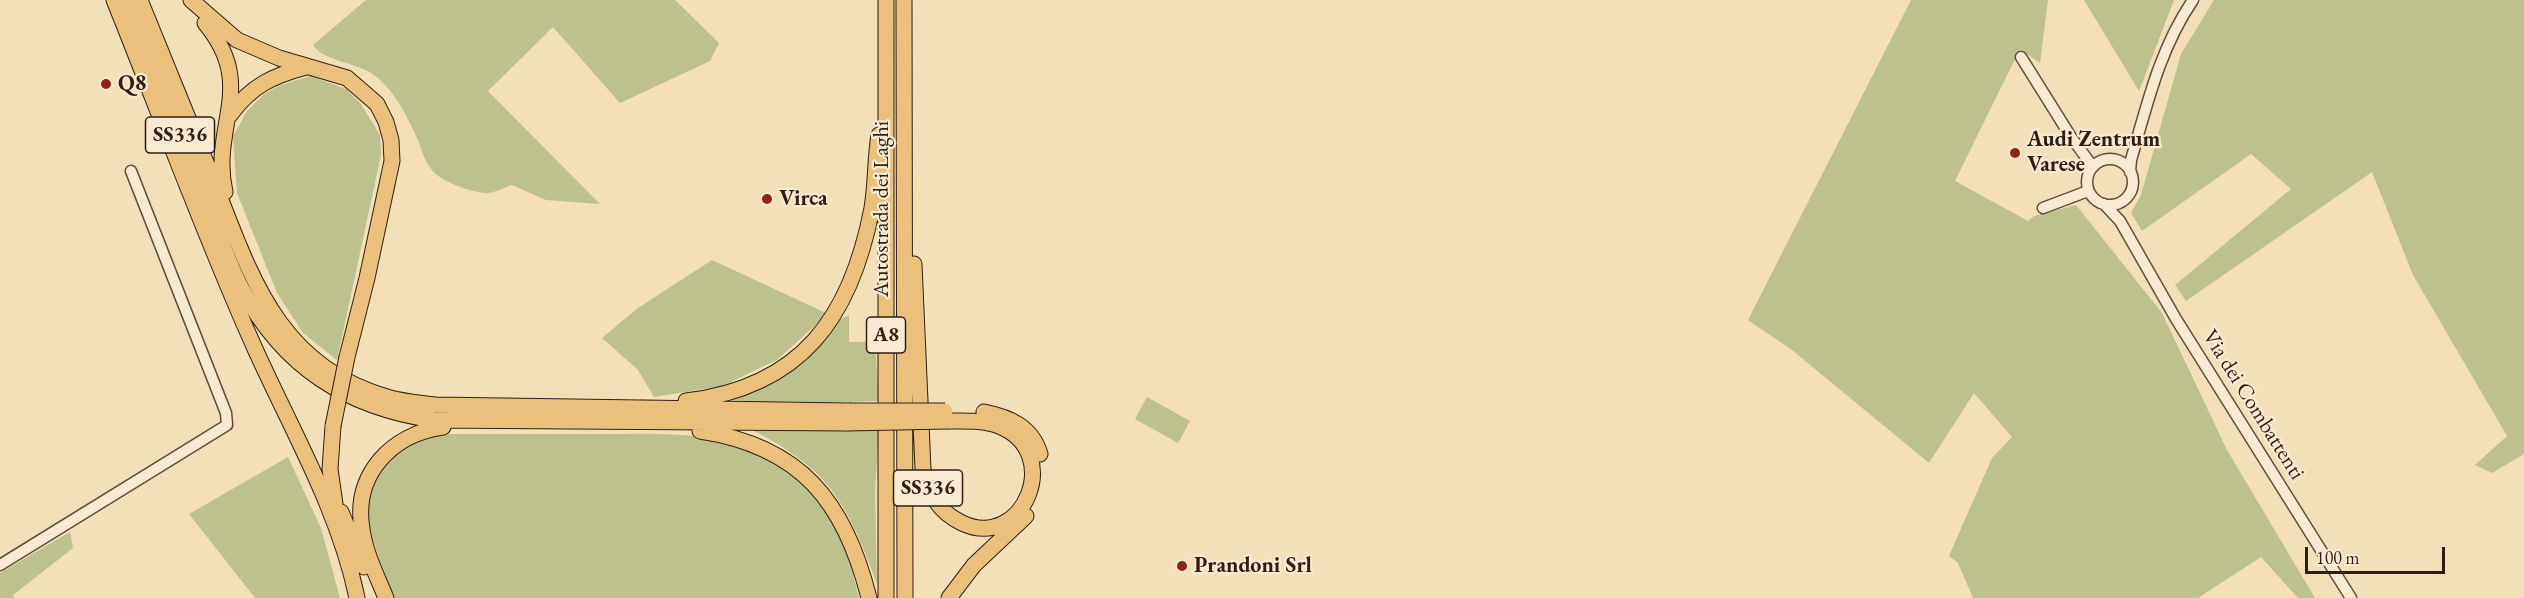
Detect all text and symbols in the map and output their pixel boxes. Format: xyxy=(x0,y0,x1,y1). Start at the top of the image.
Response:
place label: Q8 xyxy=(118,71,146,97)
marker: Q8 xyxy=(99,77,113,91)
road number: SS336 xyxy=(146,117,214,153)
street label: Autostrada dei Laghi xyxy=(869,121,895,297)
place label: Audi Zentrum Varese xyxy=(2027,127,2160,178)
marker: Audi Zentrum Varese xyxy=(2008,146,2022,160)
place label: Virca xyxy=(779,186,828,212)
marker: Virca xyxy=(760,192,774,206)
road number: A8 xyxy=(866,317,906,353)
street label: Via dei Combattenti xyxy=(2196,325,2310,485)
road number: SS336 xyxy=(894,470,962,506)
scale bar xyxy=(2308,535,2448,573)
text: 100 m xyxy=(2316,546,2360,569)
place label: Prandoni Srl xyxy=(1194,553,1312,579)
marker: Prandoni Srl xyxy=(1175,559,1189,573)

